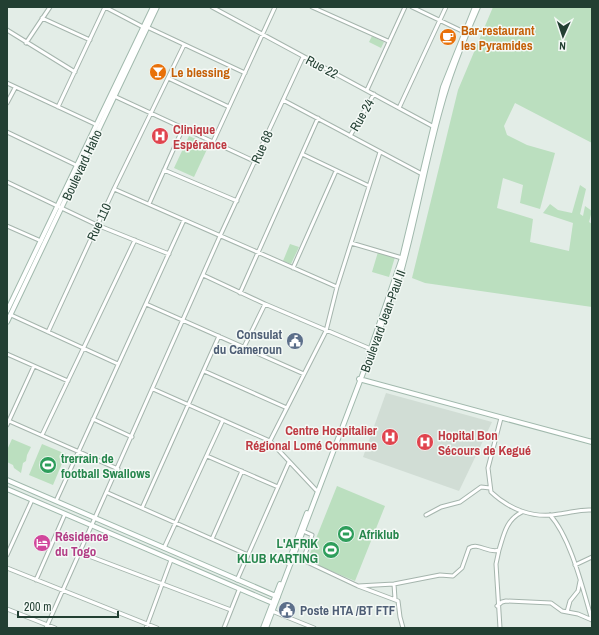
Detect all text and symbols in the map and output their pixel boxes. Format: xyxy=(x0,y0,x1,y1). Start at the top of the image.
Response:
north arrow xyxy=(543,16,583,56)
place label: Bar-restaurant les Pyramides xyxy=(461,22,535,54)
cafe icon: Bar-restaurant les Pyramides xyxy=(438,27,458,47)
text: N xyxy=(559,39,566,53)
street label: Rue 22 xyxy=(303,51,341,83)
bar icon: Le blessing xyxy=(148,62,168,82)
place label: Le blessing xyxy=(171,64,230,81)
street label: Rue 24 xyxy=(346,96,378,134)
place label: Clinique Espérance xyxy=(173,121,227,153)
hospital icon: Clinique Espérance xyxy=(150,126,170,146)
street label: Boulevard Haho xyxy=(58,127,106,203)
street label: Rue 68 xyxy=(247,128,277,166)
street label: Rue 110 xyxy=(83,200,115,244)
street label: Boulevard Jean-Paul II xyxy=(357,267,409,375)
place label: Consulat du Cameroun xyxy=(213,326,282,358)
public building icon: Consulat du Cameroun xyxy=(285,331,305,351)
place label: Centre Hospitalier Régional Lomé Commune xyxy=(246,422,378,454)
hospital icon: Centre Hospitalier Régional Lomé Commune xyxy=(380,427,400,447)
place label: Hopital Bon Sécours de Kegué xyxy=(438,427,531,459)
hospital icon: Hopital Bon Sécours de Kegué xyxy=(415,432,435,452)
place label: trerrain de football Swallows xyxy=(61,450,151,482)
sports icon: trerrain de football Swallows xyxy=(38,455,58,475)
sports icon: Afriklub xyxy=(336,524,356,544)
place label: Afriklub xyxy=(359,526,399,543)
place label: Résidence du Togo xyxy=(55,528,108,560)
hotel icon: Résidence du Togo xyxy=(32,533,52,553)
place label: L'AFRIK KLUB KARTING xyxy=(237,535,318,567)
sports icon: L'AFRIK KLUB KARTING xyxy=(321,540,341,560)
scale bar xyxy=(18,593,118,619)
text: 200 m xyxy=(24,599,51,615)
public building icon: Poste HTA /BT FTF xyxy=(277,600,297,620)
place label: Poste HTA /BT FTF xyxy=(300,602,396,619)

